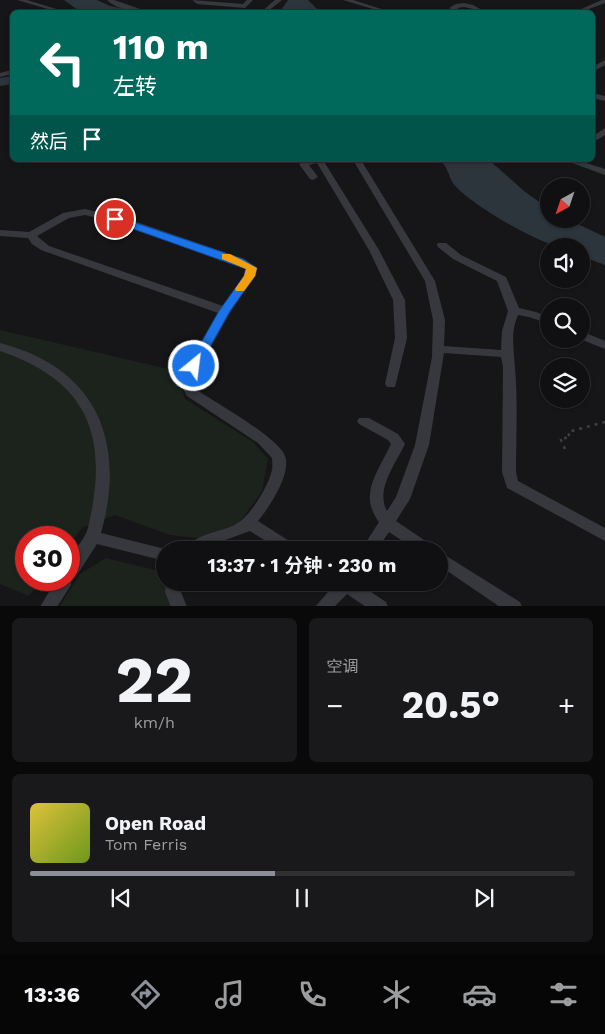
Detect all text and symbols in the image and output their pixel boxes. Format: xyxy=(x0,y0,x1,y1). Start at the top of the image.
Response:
text: 110 m xyxy=(113,26,209,68)
icon: left xyxy=(30,30,95,95)
text: 左转 xyxy=(113,74,157,99)
icon: arrive xyxy=(78,125,106,153)
text: 然后 xyxy=(30,130,68,153)
north arrow xyxy=(540,178,590,228)
map controls xyxy=(540,178,590,408)
pin xyxy=(94,198,136,240)
icon: arrive xyxy=(101,205,129,233)
button: sound xyxy=(540,238,590,288)
button: search xyxy=(540,298,590,348)
position arrow xyxy=(167,339,219,391)
button: layers xyxy=(540,358,590,408)
speed limit sign: 30 xyxy=(15,526,80,591)
text: 13:37 · 1 分钟 · 230 m xyxy=(208,554,396,577)
text: 22 xyxy=(116,642,193,718)
text: 空调 xyxy=(327,657,359,676)
text: 20.5° xyxy=(401,683,500,727)
text: − xyxy=(327,689,343,722)
text: + xyxy=(558,689,575,722)
text: km/h xyxy=(134,713,175,732)
text: Open Road xyxy=(105,812,206,835)
text: Tom Ferris xyxy=(105,835,187,854)
icon: previous xyxy=(107,884,135,912)
icon: pause xyxy=(288,884,316,912)
icon: next xyxy=(470,884,498,912)
icon: directions xyxy=(128,977,163,1012)
icon: music xyxy=(212,977,247,1012)
icon: phone xyxy=(295,977,330,1012)
icon: climate xyxy=(379,977,414,1012)
icon: car xyxy=(462,977,497,1012)
icon: filters xyxy=(546,977,581,1012)
text: 13:36 xyxy=(24,982,80,1007)

